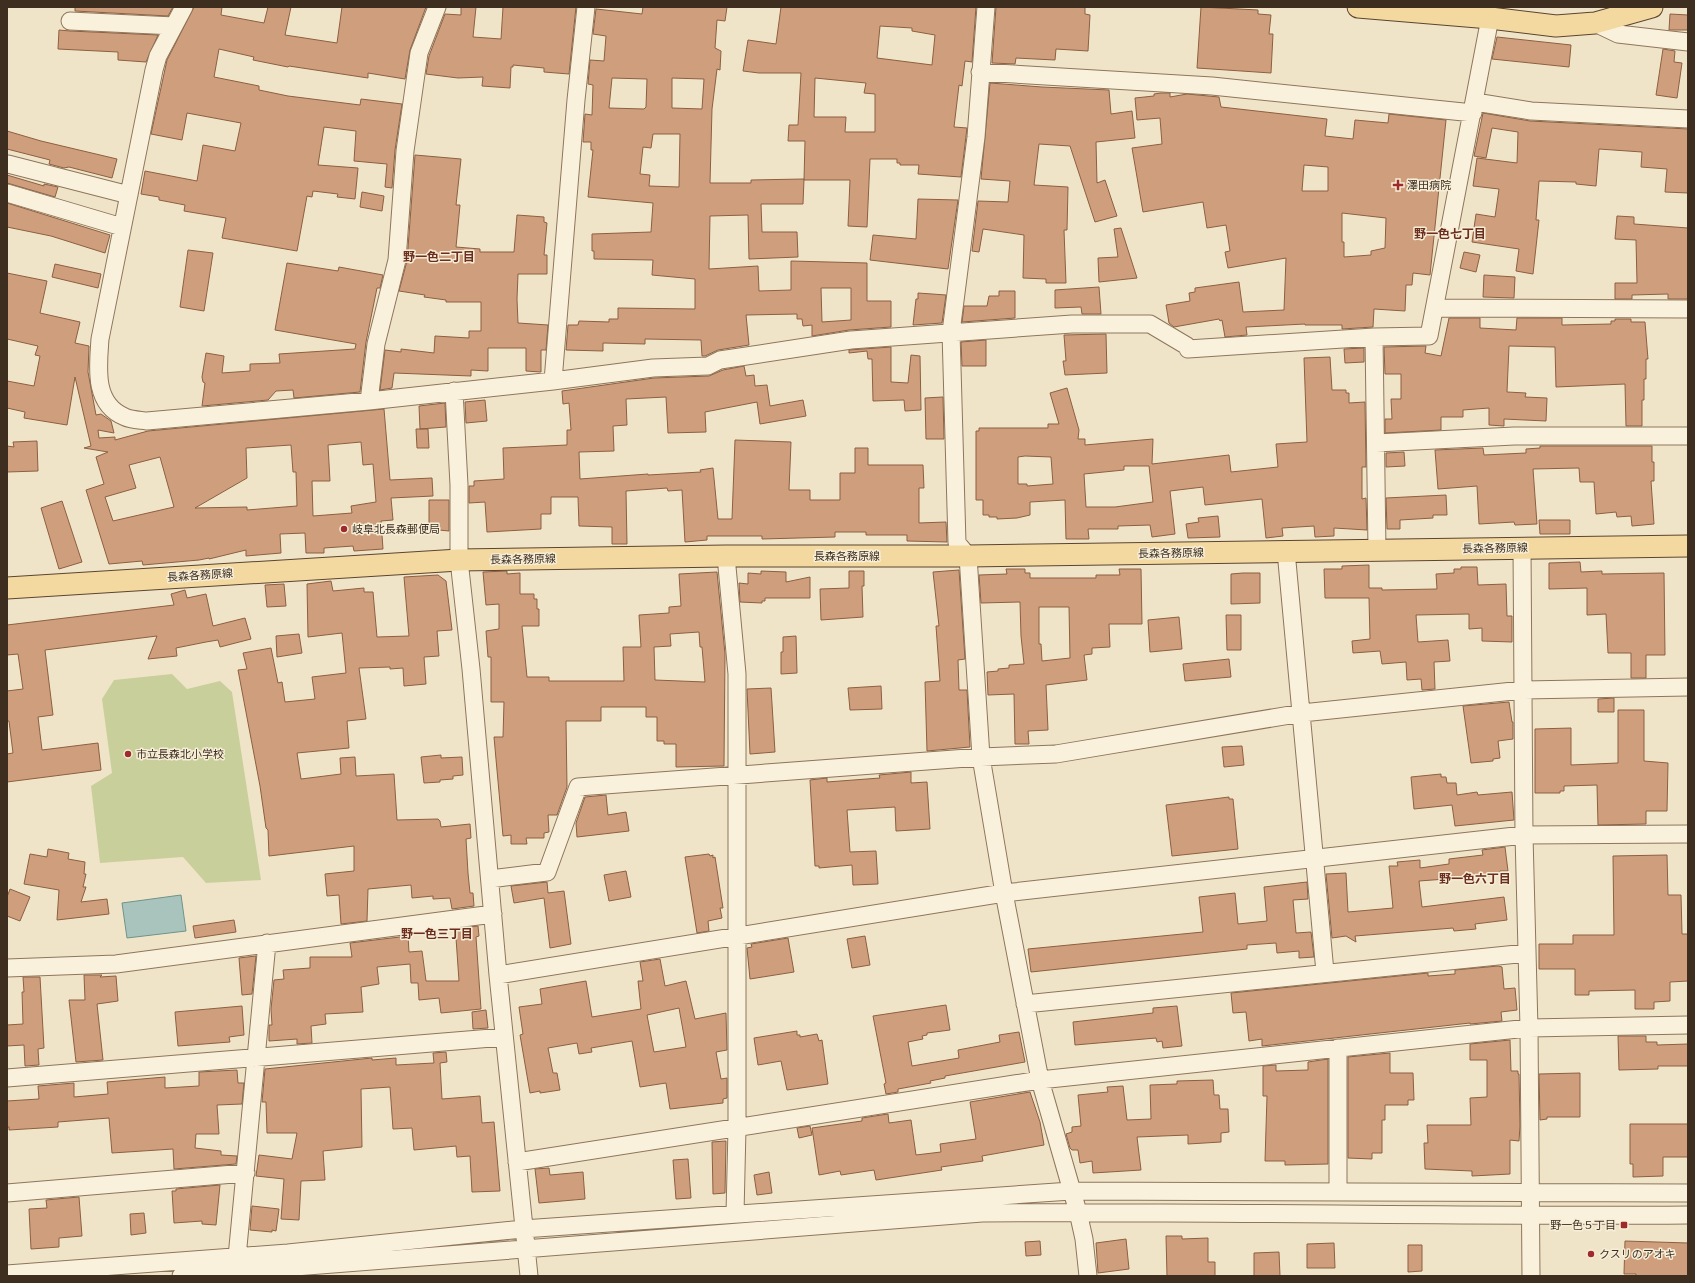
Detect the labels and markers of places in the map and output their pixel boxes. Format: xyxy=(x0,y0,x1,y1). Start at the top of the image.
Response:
marker: 澤田病院 xyxy=(1392,179,1404,191)
place label: 澤田病院 xyxy=(1407,179,1451,191)
place label: 岐阜北長森郵便局 xyxy=(352,523,440,535)
marker: 岐阜北長森郵便局 xyxy=(339,524,349,534)
place label: 市立長森北小学校 xyxy=(136,748,224,760)
marker: 市立長森北小学校 xyxy=(123,749,133,759)
place label: 野一色５丁目 xyxy=(1550,1219,1616,1231)
marker: 野一色５丁目 xyxy=(1619,1220,1629,1230)
place label: クスリのアオキ xyxy=(1599,1248,1676,1260)
marker: クスリのアオキ xyxy=(1586,1249,1596,1259)

